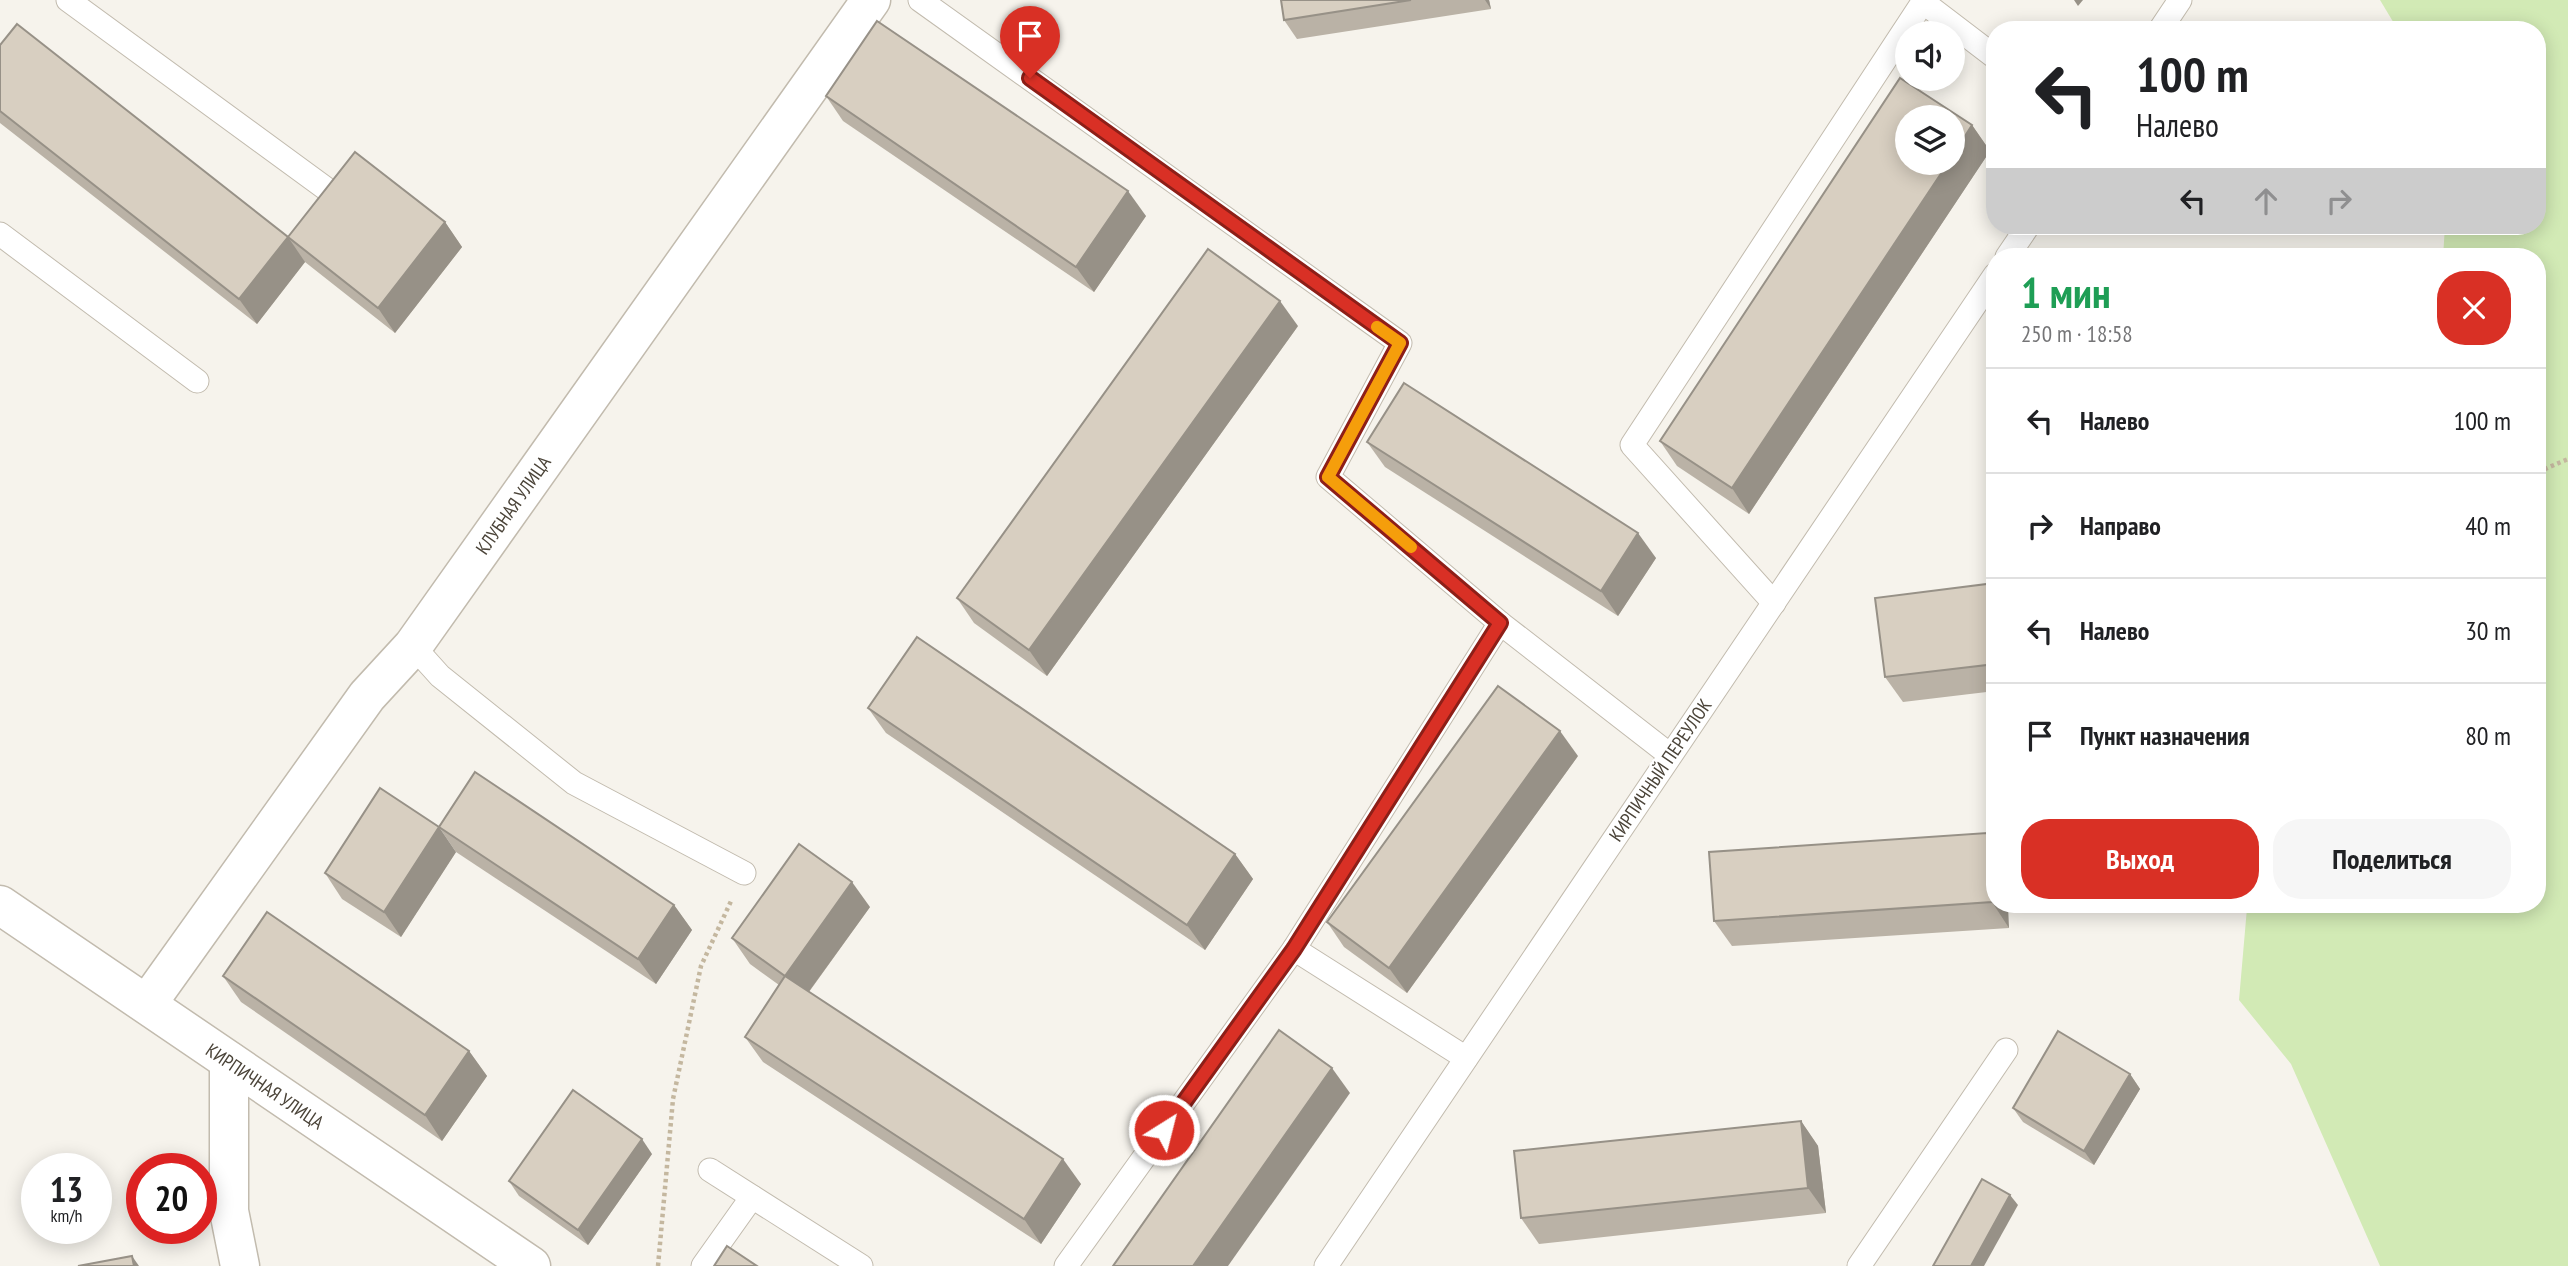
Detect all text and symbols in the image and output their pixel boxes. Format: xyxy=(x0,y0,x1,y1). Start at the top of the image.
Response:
pin xyxy=(1000,6,1060,78)
icon: arrive xyxy=(1011,17,1049,55)
map controls xyxy=(1895,21,1965,175)
button: sound xyxy=(1895,21,1965,91)
text: 100 m xyxy=(2136,42,2249,106)
icon: left xyxy=(2021,49,2112,140)
text: Налево xyxy=(2136,104,2219,146)
button: layers xyxy=(1895,105,1965,175)
icon: left xyxy=(2174,182,2212,220)
icon: ahead xyxy=(2247,182,2285,220)
icon: right xyxy=(2320,182,2358,220)
text: 1 мин xyxy=(2021,265,2111,320)
button: close xyxy=(2437,271,2511,345)
text: 250 m · 18:58 xyxy=(2021,319,2133,348)
icon: left xyxy=(2021,402,2059,440)
text: Налево xyxy=(2080,404,2149,437)
text: 100 m xyxy=(2453,404,2511,437)
street label: КЛУБНАЯ УЛИЦА xyxy=(470,451,556,559)
icon: right xyxy=(2021,507,2059,545)
text: Направо xyxy=(2080,509,2161,542)
text: 40 m xyxy=(2465,509,2511,542)
icon: left xyxy=(2021,612,2059,650)
text: Налево xyxy=(2080,614,2149,647)
text: 30 m xyxy=(2465,614,2511,647)
street label: КИРПИЧНЫЙ ПЕРЕУЛОК xyxy=(1603,694,1717,846)
icon: arrive xyxy=(2021,717,2059,755)
text: Пункт назначения xyxy=(2080,719,2250,752)
text: 80 m xyxy=(2465,719,2511,752)
button: Выход xyxy=(2021,819,2259,899)
button: Поделиться xyxy=(2273,819,2511,899)
street label: КИРПИЧНАЯ УЛИЦА xyxy=(201,1038,329,1134)
position arrow xyxy=(1127,1093,1201,1167)
speed limit sign: 20 xyxy=(126,1153,217,1244)
text: 13 xyxy=(50,1166,83,1212)
text: km/h xyxy=(51,1204,82,1227)

